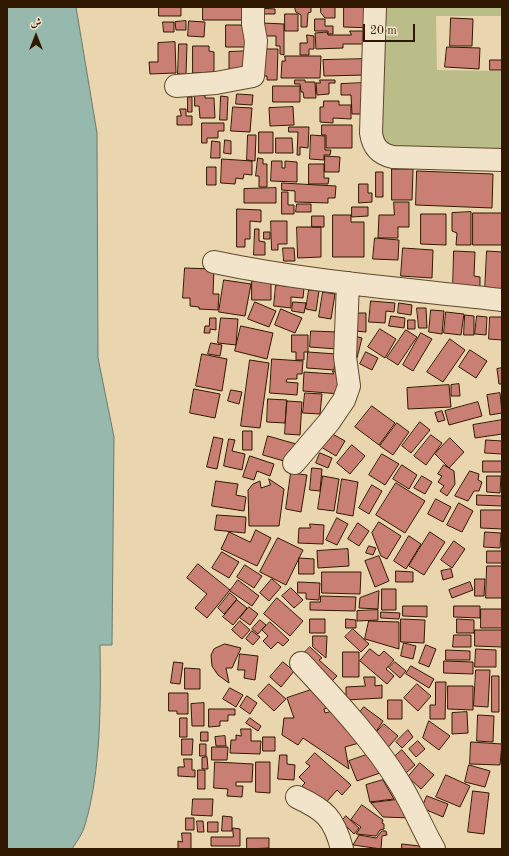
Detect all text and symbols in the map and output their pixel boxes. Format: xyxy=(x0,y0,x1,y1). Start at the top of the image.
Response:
north arrow xyxy=(16,16,56,56)
scale bar xyxy=(365,16,417,42)
text: ش xyxy=(31,18,41,29)
text: 20 m xyxy=(370,25,397,37)

